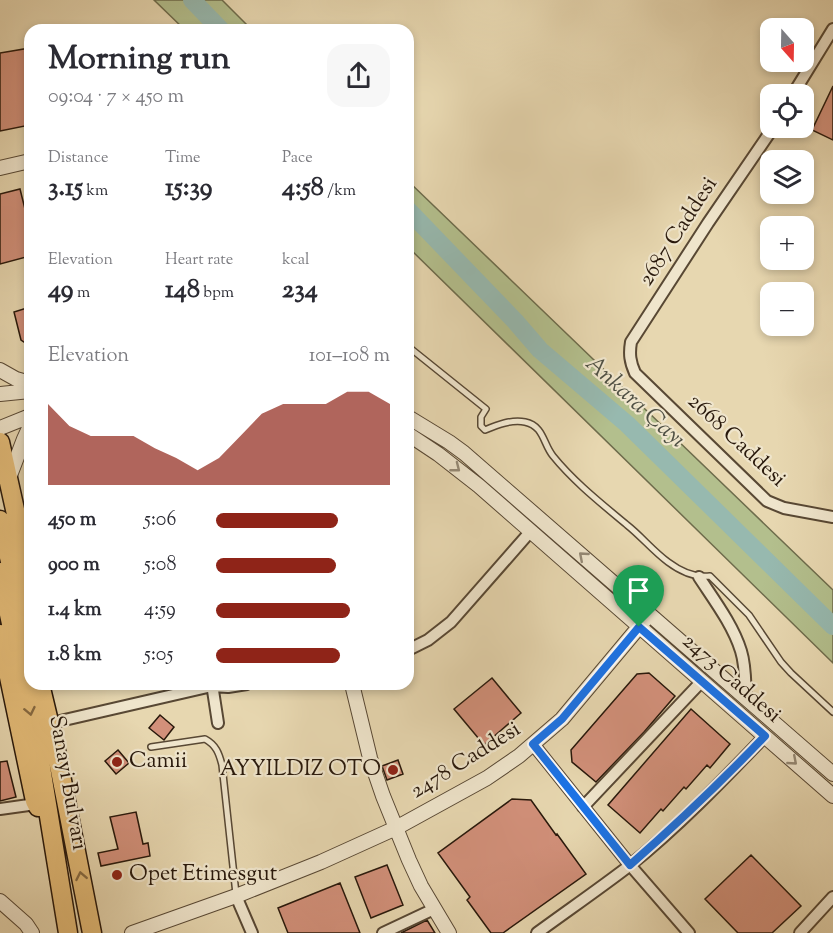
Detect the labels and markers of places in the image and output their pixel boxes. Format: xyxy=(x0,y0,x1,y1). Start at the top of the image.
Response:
pin xyxy=(613,565,664,627)
place label: Camii xyxy=(129,746,187,778)
place label: AYYILDIZ OTO xyxy=(220,754,381,786)
marker: Camii xyxy=(110,755,124,769)
marker: AYYILDIZ OTO xyxy=(386,763,400,777)
place label: Opet Etimesgut xyxy=(129,859,278,891)
marker: Opet Etimesgut xyxy=(110,868,124,882)

